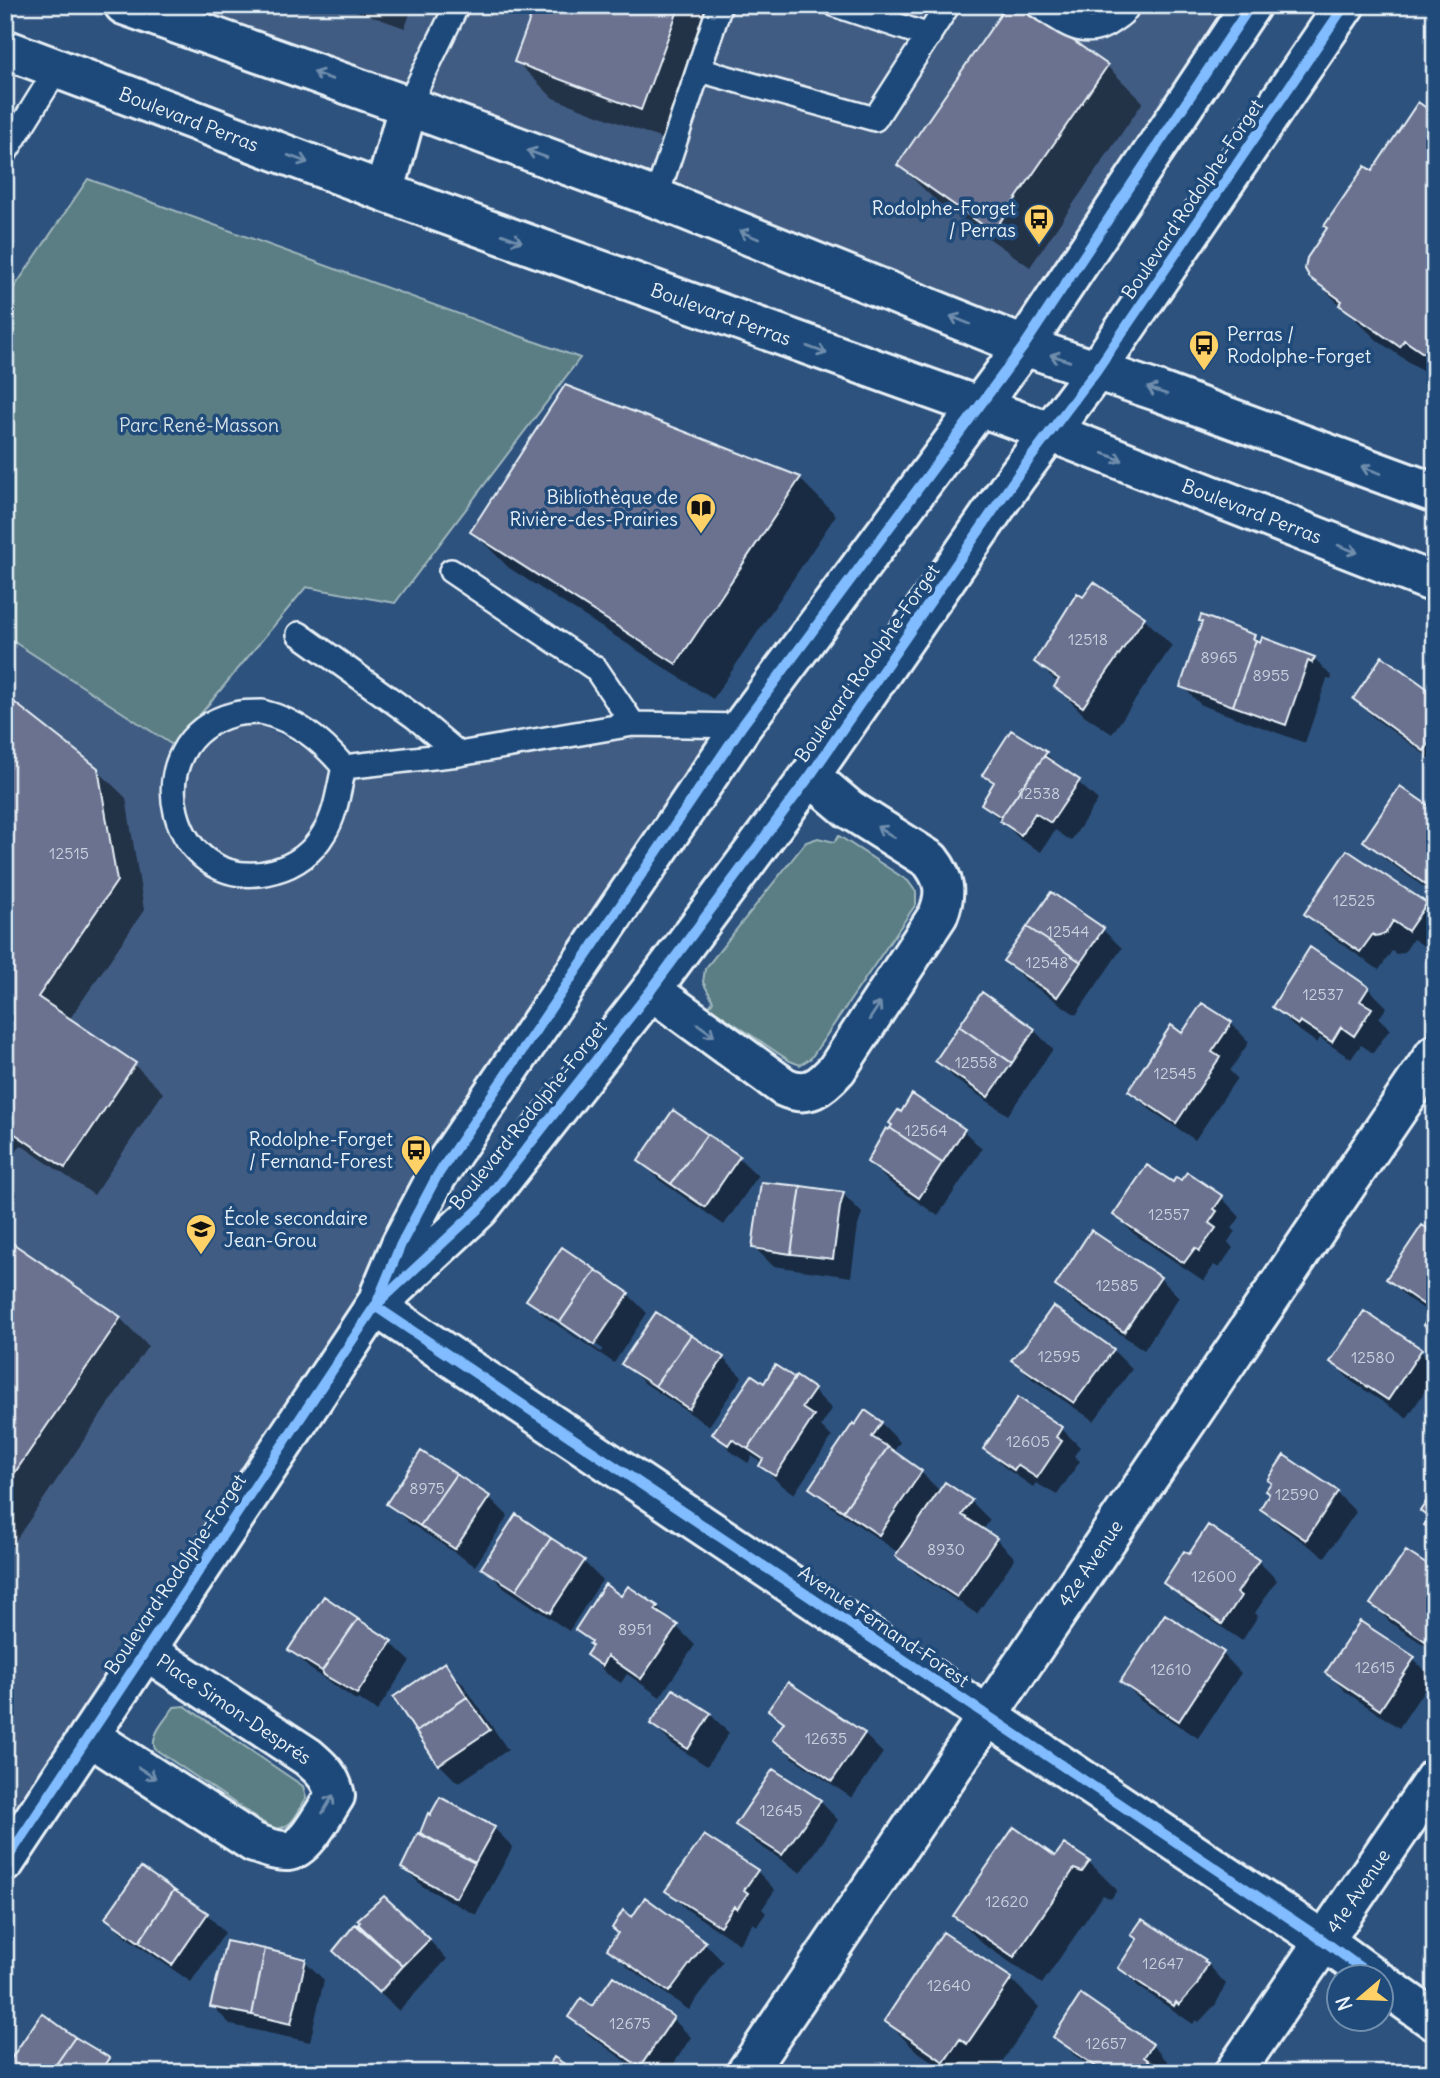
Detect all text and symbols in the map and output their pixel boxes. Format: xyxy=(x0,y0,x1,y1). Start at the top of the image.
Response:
one-way arrow xyxy=(313,69,335,81)
street label: Boulevard Perras xyxy=(116,81,262,157)
street label: Boulevard Rodolphe-Forget xyxy=(1116,94,1268,304)
one-way arrow xyxy=(526,147,548,159)
one-way arrow xyxy=(287,154,309,166)
place label: Rodolphe-Forget / Perras xyxy=(872,196,1016,242)
bus stop icon: Rodolphe-Forget / Perras xyxy=(1022,202,1056,246)
one-way arrow xyxy=(739,228,761,241)
one-way arrow xyxy=(500,233,522,245)
street label: Boulevard Perras xyxy=(648,277,794,351)
one-way arrow xyxy=(950,313,972,326)
place label: Perras / Rodolphe-Forget xyxy=(1227,322,1371,368)
bus stop icon: Perras / Rodolphe-Forget xyxy=(1187,328,1221,372)
one-way arrow xyxy=(806,344,828,357)
one-way arrow xyxy=(1049,351,1071,363)
one-way arrow xyxy=(1147,384,1169,396)
park label: Parc René-Masson xyxy=(119,413,279,437)
one-way arrow xyxy=(1102,451,1124,464)
one-way arrow xyxy=(1360,462,1382,475)
street label: Boulevard Perras xyxy=(1179,473,1325,549)
place label: Bibliothèque de Rivière-des-Prairies xyxy=(510,485,678,531)
library icon: Bibliothèque de Rivière-des-Prairies xyxy=(684,491,718,535)
one-way arrow xyxy=(1337,544,1358,557)
street label: Boulevard Rodolphe-Forget xyxy=(789,559,945,767)
house number: 12518 xyxy=(1068,629,1108,649)
house number: 8965 xyxy=(1201,647,1237,667)
house number: 8955 xyxy=(1253,665,1289,685)
house number: 12538 xyxy=(1018,783,1060,803)
one-way arrow xyxy=(877,825,896,840)
house number: 12515 xyxy=(49,843,89,863)
house number: 12525 xyxy=(1333,890,1375,910)
house number: 12544 xyxy=(1047,921,1089,941)
house number: 12548 xyxy=(1026,952,1068,972)
house number: 12537 xyxy=(1302,984,1344,1004)
one-way arrow xyxy=(867,1002,882,1021)
street label: Boulevard Rodolphe-Forget xyxy=(444,1016,612,1214)
one-way arrow xyxy=(697,1022,716,1037)
house number: 12558 xyxy=(955,1052,997,1072)
house number: 12545 xyxy=(1154,1063,1196,1083)
house number: 12564 xyxy=(905,1120,947,1140)
place label: Rodolphe-Forget / Fernand-Forest xyxy=(249,1127,393,1173)
bus stop icon: Rodolphe-Forget / Fernand-Forest xyxy=(399,1133,433,1177)
house number: 12557 xyxy=(1148,1204,1190,1224)
place label: École secondaire Jean-Grou xyxy=(224,1206,368,1252)
school or university icon: École secondaire Jean-Grou xyxy=(184,1212,218,1256)
house number: 12585 xyxy=(1096,1275,1138,1295)
house number: 12595 xyxy=(1038,1346,1080,1366)
house number: 12580 xyxy=(1351,1347,1395,1367)
house number: 12605 xyxy=(1006,1431,1050,1451)
street label: Boulevard Rodolphe-Forget xyxy=(99,1469,251,1679)
house number: 8975 xyxy=(409,1478,445,1498)
house number: 12590 xyxy=(1275,1484,1319,1504)
street label: 42e Avenue xyxy=(1052,1515,1128,1611)
house number: 8930 xyxy=(927,1539,965,1559)
street label: Avenue Fernand-Forest xyxy=(794,1560,974,1692)
house number: 12600 xyxy=(1191,1566,1237,1586)
house number: 8951 xyxy=(618,1619,652,1639)
street label: Place Simon-Després xyxy=(152,1648,316,1770)
house number: 12615 xyxy=(1355,1657,1395,1677)
house number: 12610 xyxy=(1150,1659,1192,1679)
house number: 12635 xyxy=(805,1728,847,1748)
one-way arrow xyxy=(136,1766,156,1780)
one-way arrow xyxy=(322,1795,336,1815)
house number: 12645 xyxy=(760,1800,802,1820)
street label: 41e Avenue xyxy=(1321,1844,1395,1938)
house number: 12620 xyxy=(985,1891,1029,1911)
house number: 12647 xyxy=(1142,1953,1184,1973)
north arrow xyxy=(1324,1962,1394,2032)
house number: 12640 xyxy=(927,1975,971,1995)
text: N xyxy=(1330,1993,1357,2014)
house number: 12675 xyxy=(609,2013,651,2033)
house number: 12657 xyxy=(1085,2033,1127,2053)

